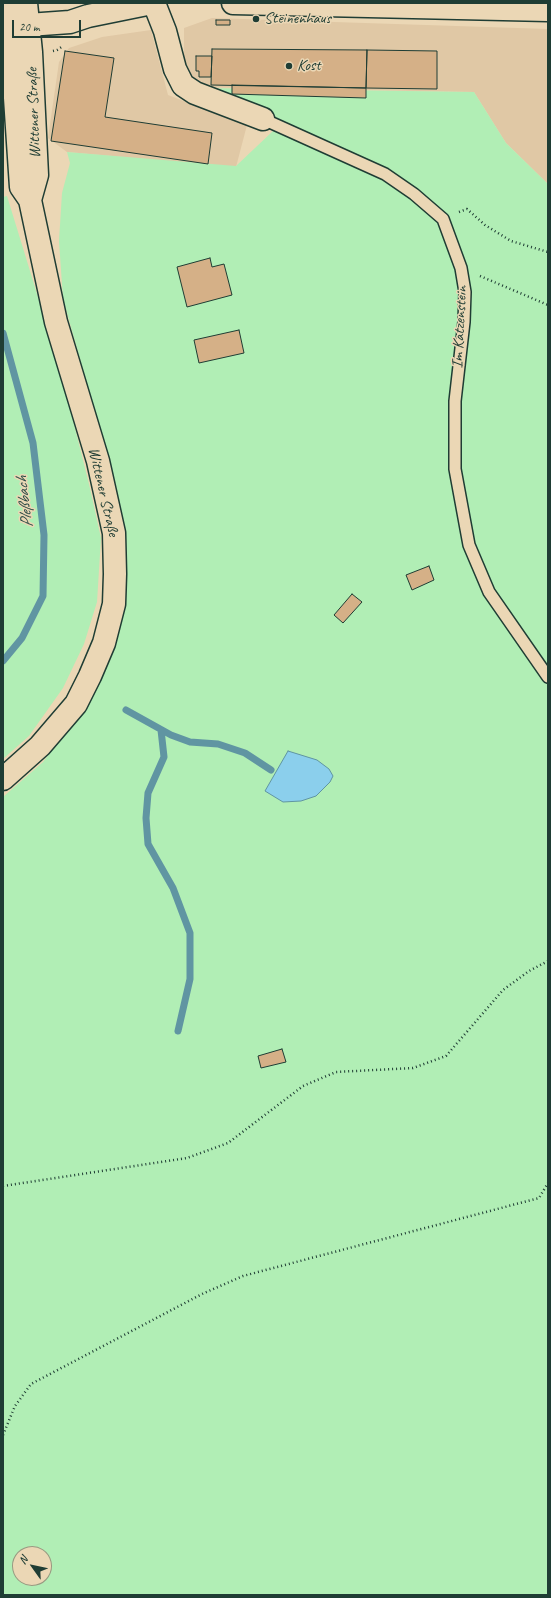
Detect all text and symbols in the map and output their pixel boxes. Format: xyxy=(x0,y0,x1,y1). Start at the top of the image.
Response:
place label: Steinenhaus xyxy=(264,9,331,29)
scale bar xyxy=(14,12,83,38)
marker: Steinenhaus xyxy=(251,14,261,24)
text: 20 m xyxy=(19,19,39,35)
place label: Kost xyxy=(297,56,321,76)
marker: Kost xyxy=(284,61,294,71)
street label: Wittener Straße xyxy=(23,67,45,159)
street label: Im Katzenstein xyxy=(448,285,472,369)
street label: Wittener Straße xyxy=(83,446,123,538)
water label: Pleßbach xyxy=(12,475,38,529)
north arrow xyxy=(12,1546,52,1586)
text: N xyxy=(15,1553,31,1567)

